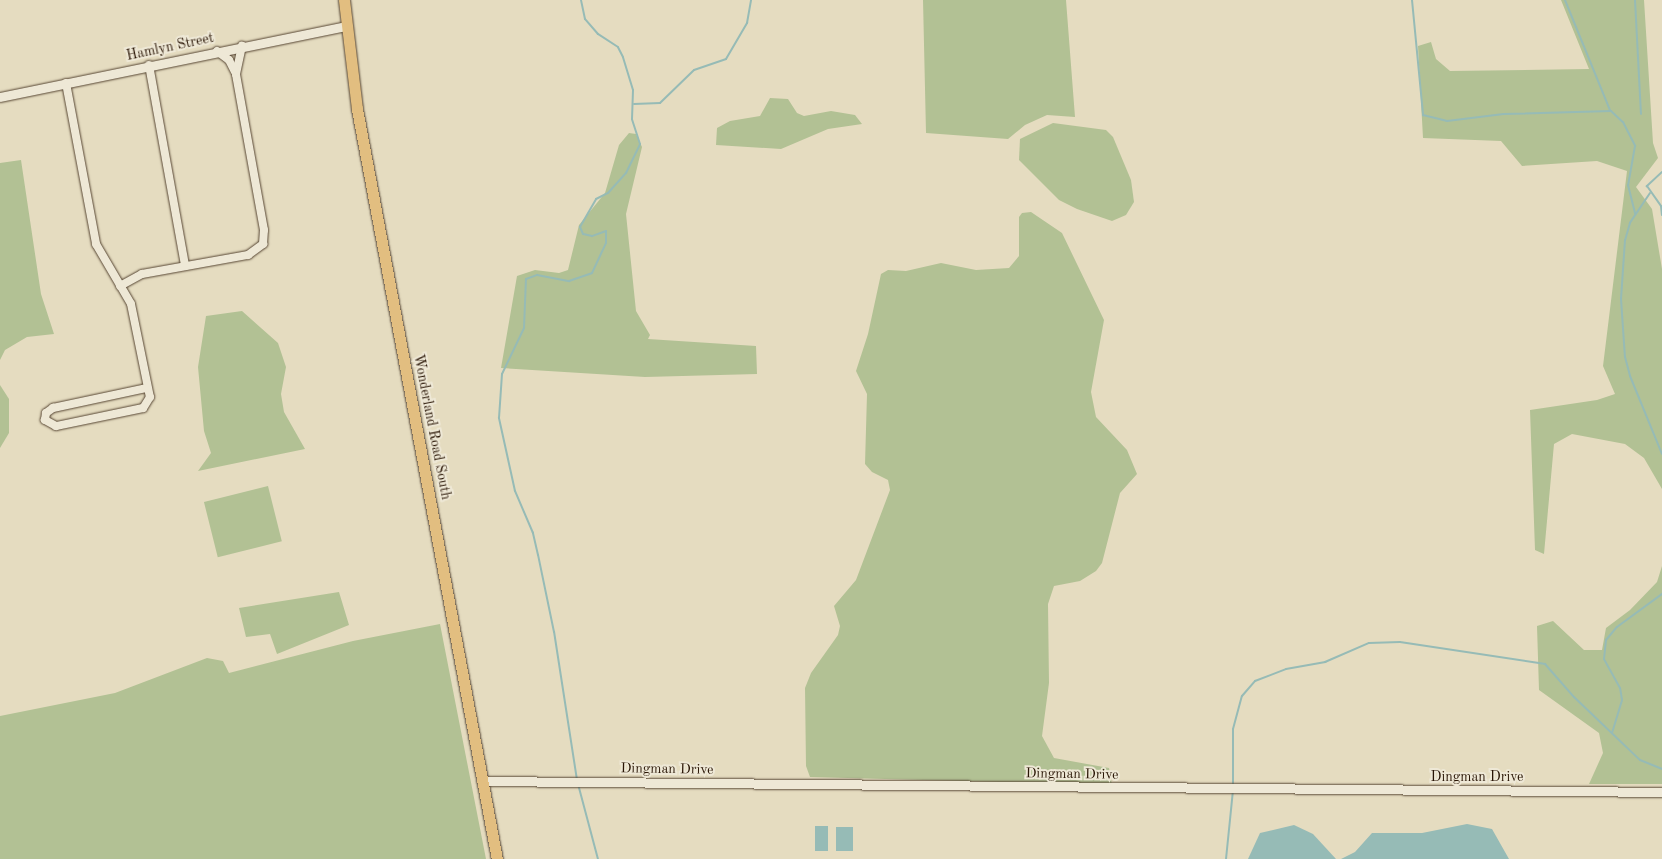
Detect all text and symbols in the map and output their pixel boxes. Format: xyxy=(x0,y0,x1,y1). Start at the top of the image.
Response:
street label: Hamlyn Street xyxy=(125,30,215,64)
street label: Wonderland Road South xyxy=(410,353,454,501)
street label: Dingman Drive xyxy=(620,760,714,778)
street label: Dingman Drive xyxy=(1025,765,1119,783)
street label: Dingman Drive xyxy=(1431,769,1523,785)

